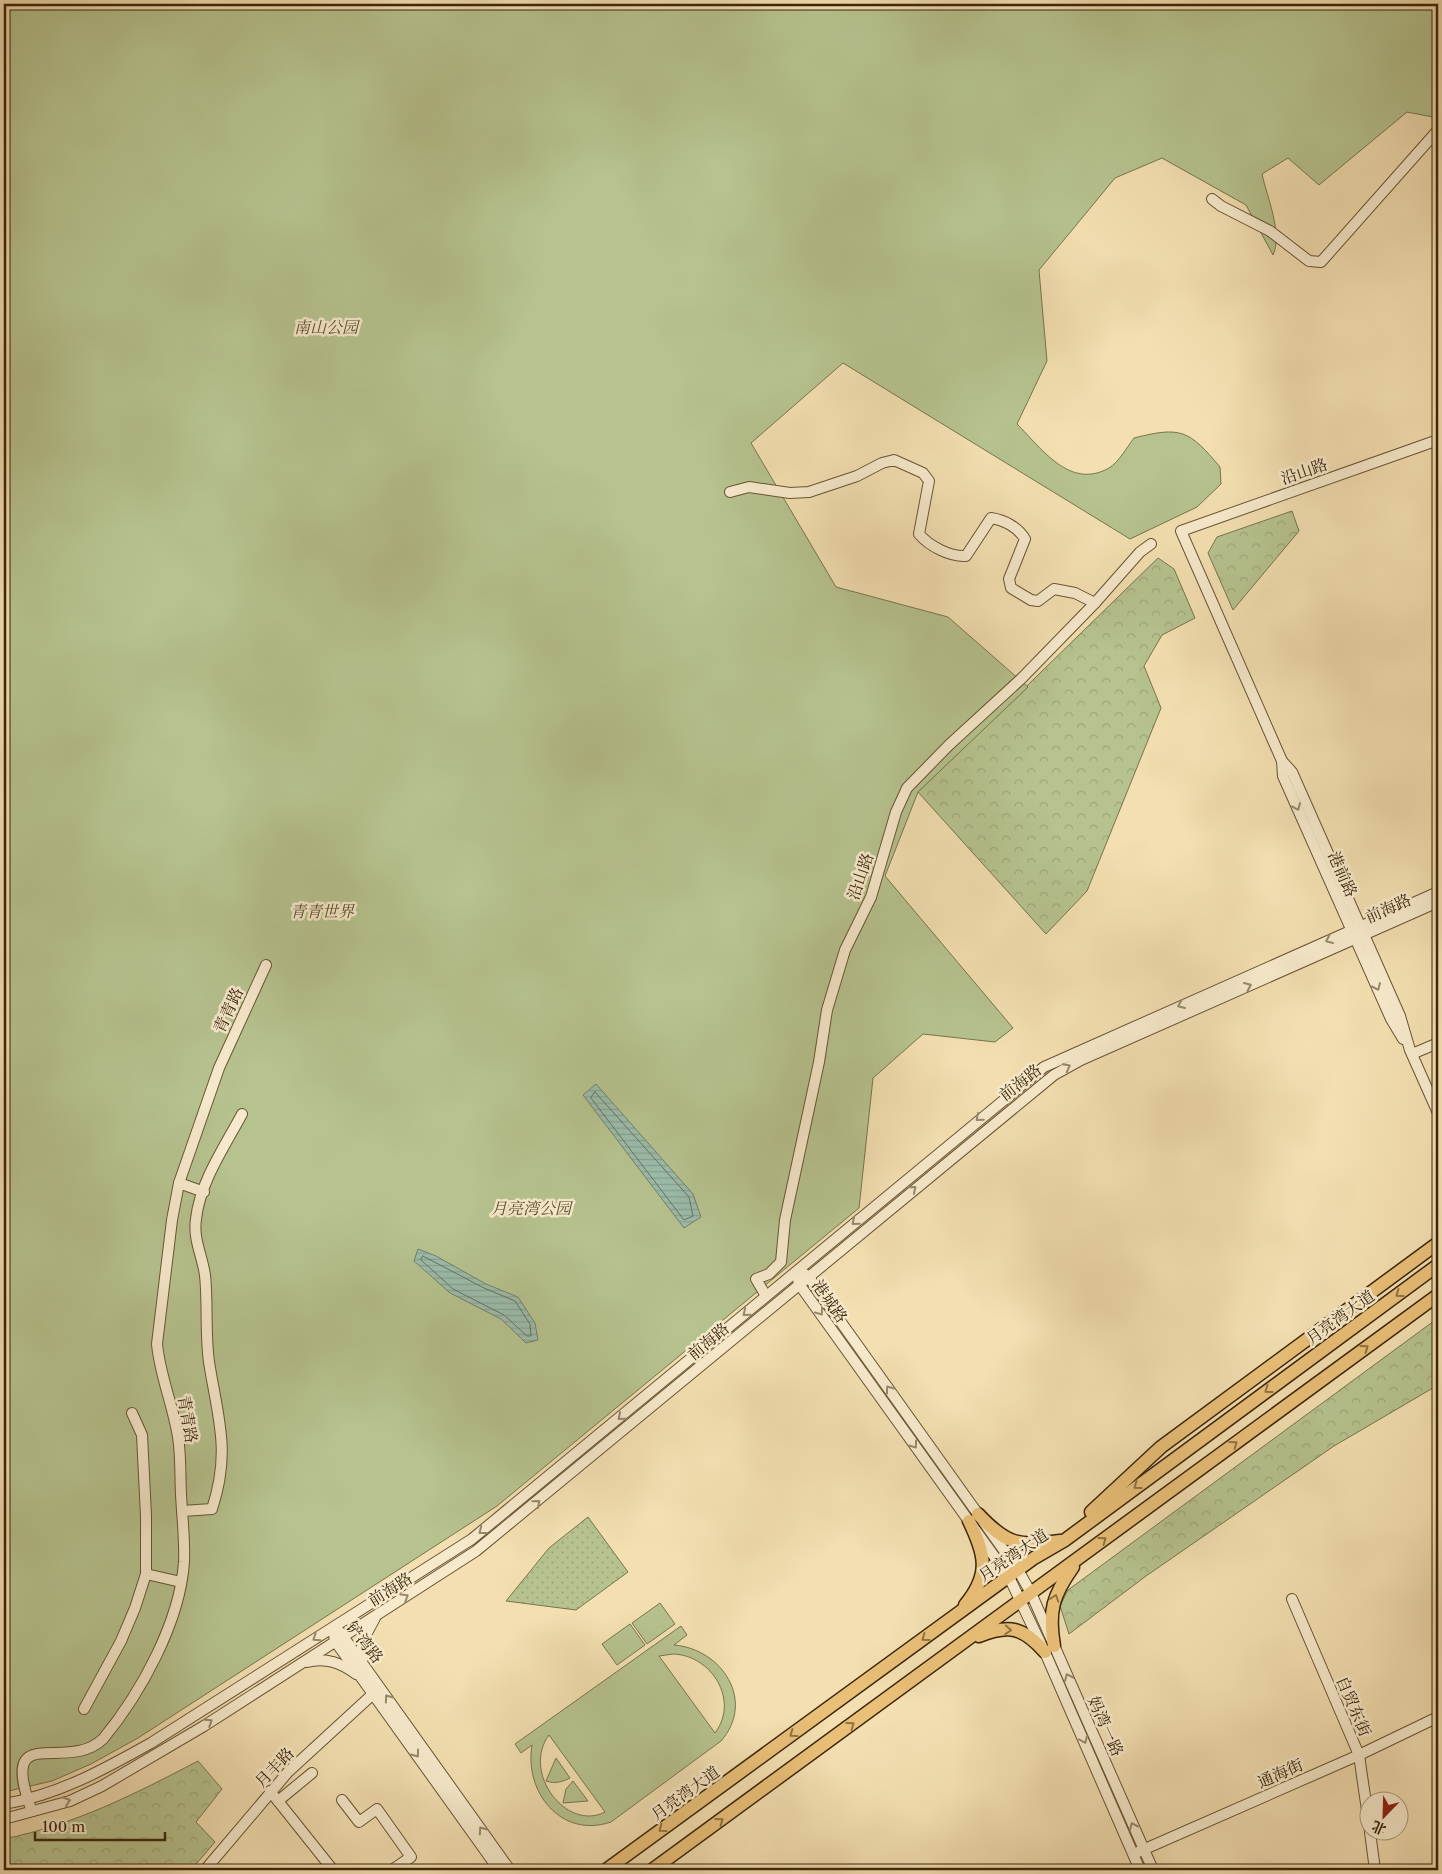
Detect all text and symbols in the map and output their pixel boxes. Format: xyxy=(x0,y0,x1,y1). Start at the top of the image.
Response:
park label: 南山公园 xyxy=(294,317,361,337)
street label: 沿山路 xyxy=(1278,454,1330,488)
one-way arrow xyxy=(1291,802,1301,811)
street label: 港前路 xyxy=(1324,848,1362,900)
street label: 沿山路 xyxy=(843,850,877,902)
street label: 前海路 xyxy=(1362,889,1414,927)
park label: 青青世界 xyxy=(290,901,355,921)
one-way arrow xyxy=(1326,935,1334,945)
one-way arrow xyxy=(1243,982,1252,993)
one-way arrow xyxy=(1371,982,1382,991)
street label: 青青路 xyxy=(209,984,247,1036)
one-way arrow xyxy=(1177,999,1186,1010)
street label: 前海路 xyxy=(995,1059,1045,1105)
one-way arrow xyxy=(1062,1063,1071,1073)
one-way arrow xyxy=(976,1113,985,1122)
one-way arrow xyxy=(907,1187,916,1195)
park label: 月亮湾公园 xyxy=(491,1198,574,1218)
one-way arrow xyxy=(851,1217,860,1226)
street label: 港城路 xyxy=(808,1276,852,1326)
street label: 月亮湾大道 xyxy=(1302,1285,1378,1349)
one-way arrow xyxy=(1395,1288,1405,1297)
one-way arrow xyxy=(743,1307,752,1315)
one-way arrow xyxy=(814,1307,823,1316)
street label: 前海路 xyxy=(683,1318,733,1364)
one-way arrow xyxy=(1359,1346,1368,1354)
one-way arrow xyxy=(1264,1384,1274,1393)
one-way arrow xyxy=(886,1385,895,1395)
street label: 青青路 xyxy=(174,1394,202,1444)
one-way arrow xyxy=(618,1411,627,1419)
one-way arrow xyxy=(908,1439,917,1448)
one-way arrow xyxy=(1228,1442,1237,1450)
one-way arrow xyxy=(1134,1481,1143,1489)
one-way arrow xyxy=(531,1500,540,1508)
street label: 月亮湾大道 xyxy=(974,1524,1052,1586)
one-way arrow xyxy=(479,1526,488,1534)
one-way arrow xyxy=(1097,1537,1106,1546)
street label: 前海路 xyxy=(364,1568,416,1610)
one-way arrow xyxy=(399,1594,409,1603)
one-way arrow xyxy=(1049,1594,1059,1602)
street label: 铲湾路 xyxy=(342,1617,388,1667)
one-way arrow xyxy=(1004,1624,1012,1635)
one-way arrow xyxy=(312,1632,321,1641)
one-way arrow xyxy=(921,1632,931,1641)
one-way arrow xyxy=(1063,1673,1074,1682)
street label: 自贸东街 xyxy=(1332,1673,1376,1739)
street label: 妈湾一路 xyxy=(1084,1693,1128,1759)
one-way arrow xyxy=(385,1694,394,1704)
one-way arrow xyxy=(204,1719,213,1729)
one-way arrow xyxy=(845,1722,855,1731)
one-way arrow xyxy=(789,1728,799,1737)
one-way arrow xyxy=(1077,1735,1088,1744)
street label: 月丰路 xyxy=(250,1743,298,1791)
one-way arrow xyxy=(410,1748,419,1758)
street label: 通海街 xyxy=(1254,1754,1306,1792)
street label: 月亮湾大道 xyxy=(647,1761,723,1825)
north arrow xyxy=(1360,1792,1410,1842)
one-way arrow xyxy=(63,1797,71,1807)
scale bar xyxy=(35,1809,165,1841)
text: 100 m xyxy=(42,1817,85,1836)
text: 北 xyxy=(1369,1817,1389,1839)
one-way arrow xyxy=(714,1818,724,1827)
one-way arrow xyxy=(1129,1822,1140,1831)
one-way arrow xyxy=(659,1824,668,1832)
one-way arrow xyxy=(479,1827,488,1836)

